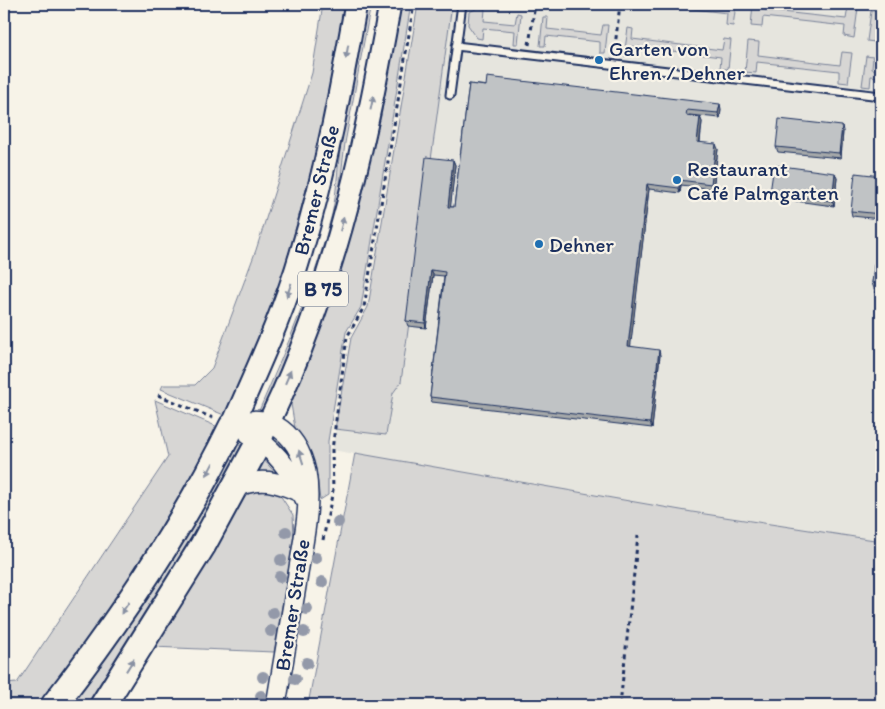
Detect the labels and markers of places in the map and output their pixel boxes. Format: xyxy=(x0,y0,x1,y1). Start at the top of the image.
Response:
place label: Garten von Ehren / Dehner xyxy=(609,36,745,85)
marker: Garten von Ehren / Dehner xyxy=(593,54,605,66)
place label: Restaurant Café Palmgarten xyxy=(687,156,839,205)
marker: Restaurant Café Palmgarten xyxy=(671,174,683,186)
place label: Dehner xyxy=(549,232,614,257)
marker: Dehner xyxy=(533,238,545,250)

